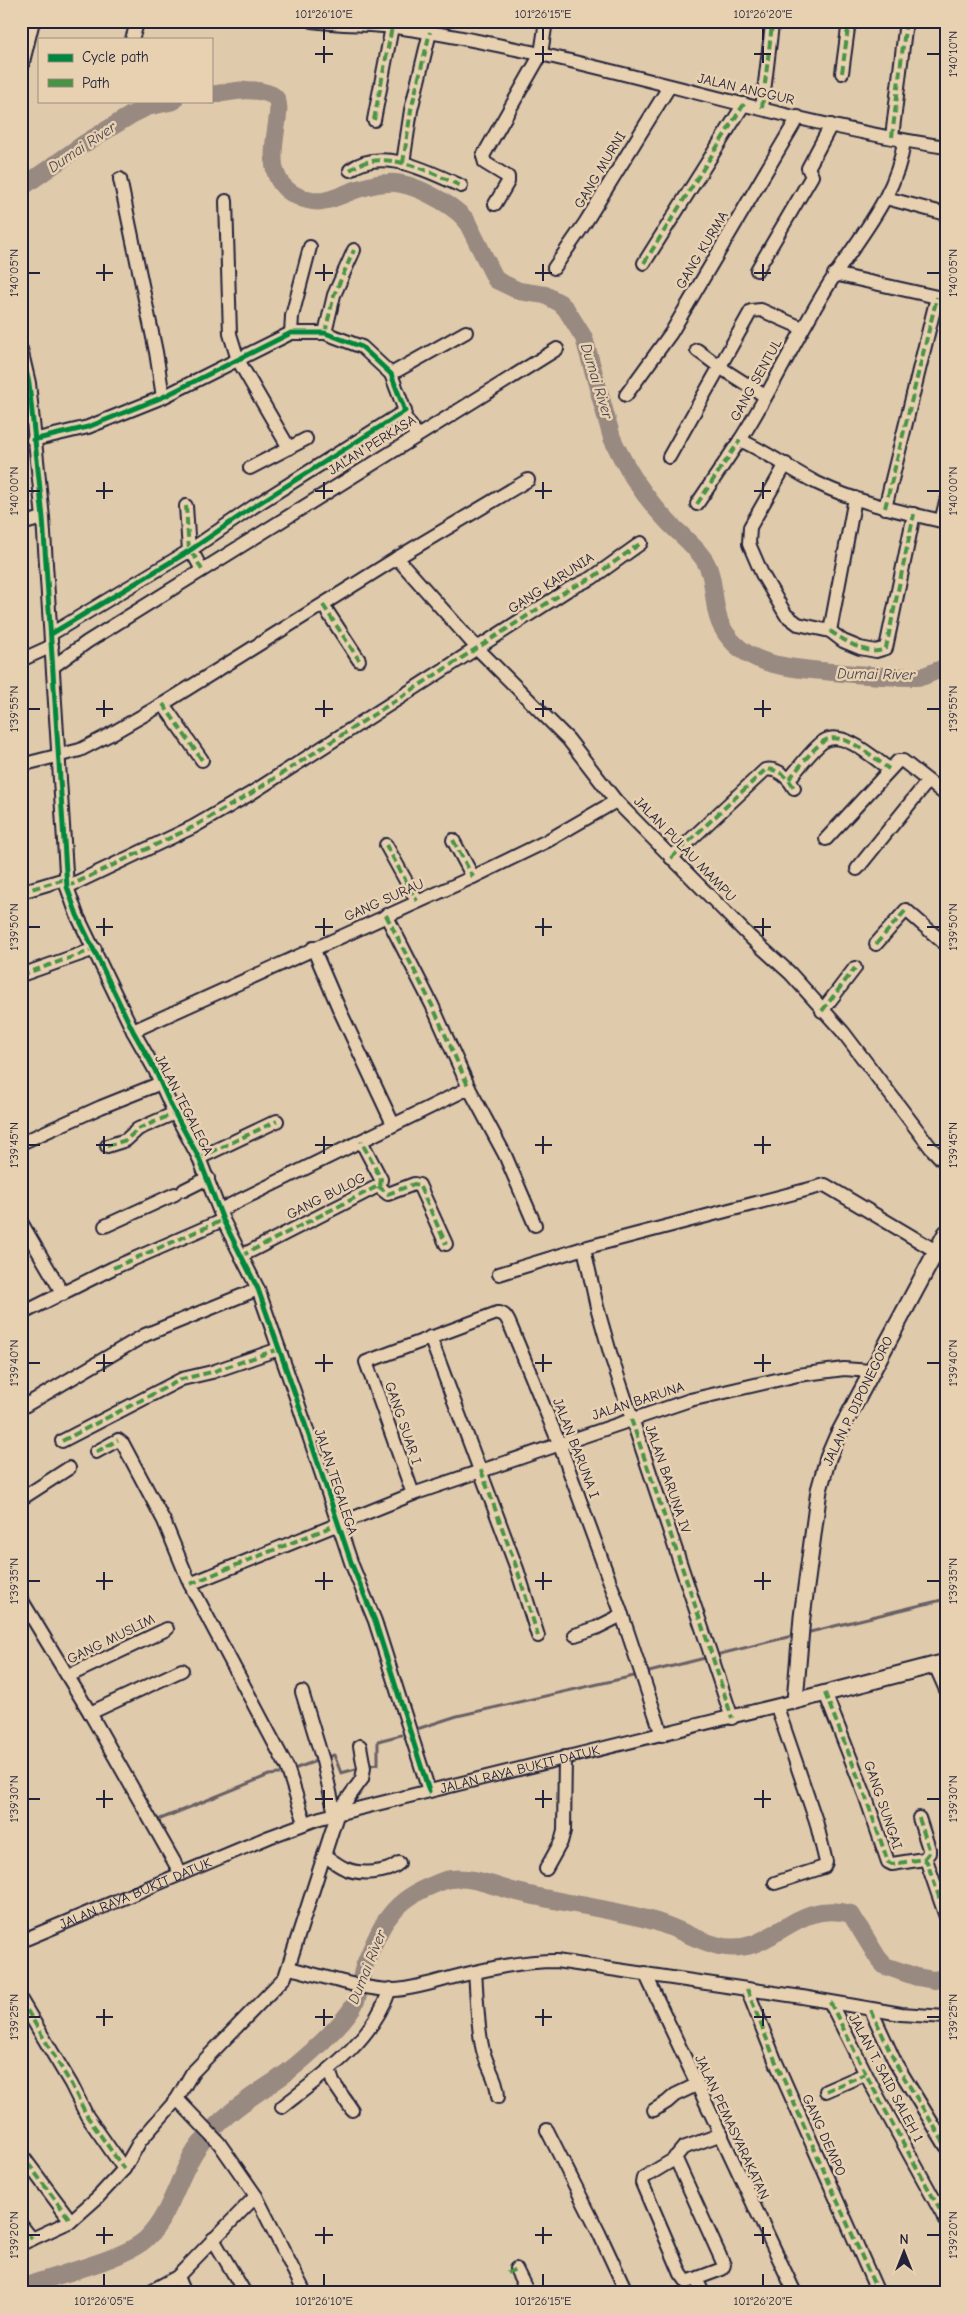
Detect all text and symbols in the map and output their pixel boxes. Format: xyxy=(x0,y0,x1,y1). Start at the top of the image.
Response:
text: 101°26'10"E xyxy=(295,7,353,21)
text: 101°26'15"E xyxy=(515,7,571,21)
text: 101°26'20"E xyxy=(733,7,793,21)
text: 1°40'10"N xyxy=(946,31,960,77)
legend xyxy=(38,38,212,102)
text: Cycle path xyxy=(82,48,149,66)
street label: JALAN ANGGUR xyxy=(696,70,796,108)
text: Path xyxy=(82,74,110,92)
water label: Dumai River xyxy=(45,117,120,176)
street label: GANG MURNI xyxy=(570,129,630,211)
street label: GANG KURMA xyxy=(672,208,732,292)
text: 1°40'05"N xyxy=(7,249,21,297)
text: 1°40'05"N xyxy=(946,249,960,297)
street label: GANG SENTUL xyxy=(726,336,786,424)
water label: Dumai River xyxy=(577,341,617,422)
street label: JALAN PERKASA xyxy=(325,411,419,479)
text: 1°40'00"N xyxy=(7,467,21,516)
text: 1°40'00"N xyxy=(946,467,960,516)
street label: GANG KARUNIA xyxy=(505,549,597,617)
water label: Dumai River xyxy=(837,664,916,684)
text: 1°39'55"N xyxy=(7,686,21,732)
text: 1°39'55"N xyxy=(946,686,960,732)
street label: JALAN PULAU MAMPU xyxy=(630,793,740,905)
street label: GANG SURAU xyxy=(341,875,427,925)
text: 1°39'50"N xyxy=(7,903,21,951)
text: 1°39'50"N xyxy=(946,903,960,951)
street label: JALAN TEGALEGA xyxy=(151,1052,217,1158)
text: 1°39'45"N xyxy=(7,1122,21,1168)
text: 1°39'45"N xyxy=(946,1122,960,1168)
street label: GANG BULOG xyxy=(284,1169,368,1223)
street label: JALAN P. DIPONEGORO xyxy=(819,1333,897,1469)
text: 1°39'40"N xyxy=(7,1340,21,1386)
text: 1°39'40"N xyxy=(946,1340,960,1386)
street label: JALAN BARUNA xyxy=(590,1378,686,1424)
street label: GANG SUAR I xyxy=(381,1380,425,1466)
street label: JALAN BARUNA I xyxy=(549,1396,603,1500)
street label: JALAN BARUNA IV xyxy=(642,1423,695,1536)
street label: JALAN TEGALEGA xyxy=(311,1427,361,1537)
text: 1°39'35"N xyxy=(7,1558,21,1604)
text: 1°39'35"N xyxy=(946,1558,960,1604)
street label: GANG MUSLIM xyxy=(64,1610,158,1668)
street label: JALAN RAYA BUKIT DATUK xyxy=(438,1741,601,1797)
street label: GANG SUNGAI xyxy=(860,1759,906,1851)
text: 1°39'30"N xyxy=(7,1775,21,1823)
text: 1°39'30"N xyxy=(946,1775,960,1823)
street label: JALAN RAYA BUKIT DATUK xyxy=(57,1854,214,1933)
water label: Dumai River xyxy=(344,1927,390,2007)
text: 1°39'25"N xyxy=(7,1994,21,2040)
text: 1°39'25"N xyxy=(946,1994,960,2040)
street label: JALAN T. SAID SALEH 1 xyxy=(845,2011,927,2145)
street label: JALAN PEMASYARAKATAN xyxy=(691,2052,773,2202)
street label: GANG DEMPO xyxy=(798,2091,850,2179)
text: 1°39'20"N xyxy=(7,2211,21,2259)
text: 1°39'20"N xyxy=(946,2211,960,2259)
north arrow xyxy=(880,2226,930,2276)
text: N xyxy=(899,2231,909,2248)
text: 101°26'05"E xyxy=(74,2294,134,2308)
text: 101°26'10"E xyxy=(295,2294,353,2308)
text: 101°26'15"E xyxy=(515,2294,571,2308)
text: 101°26'20"E xyxy=(733,2294,793,2308)

